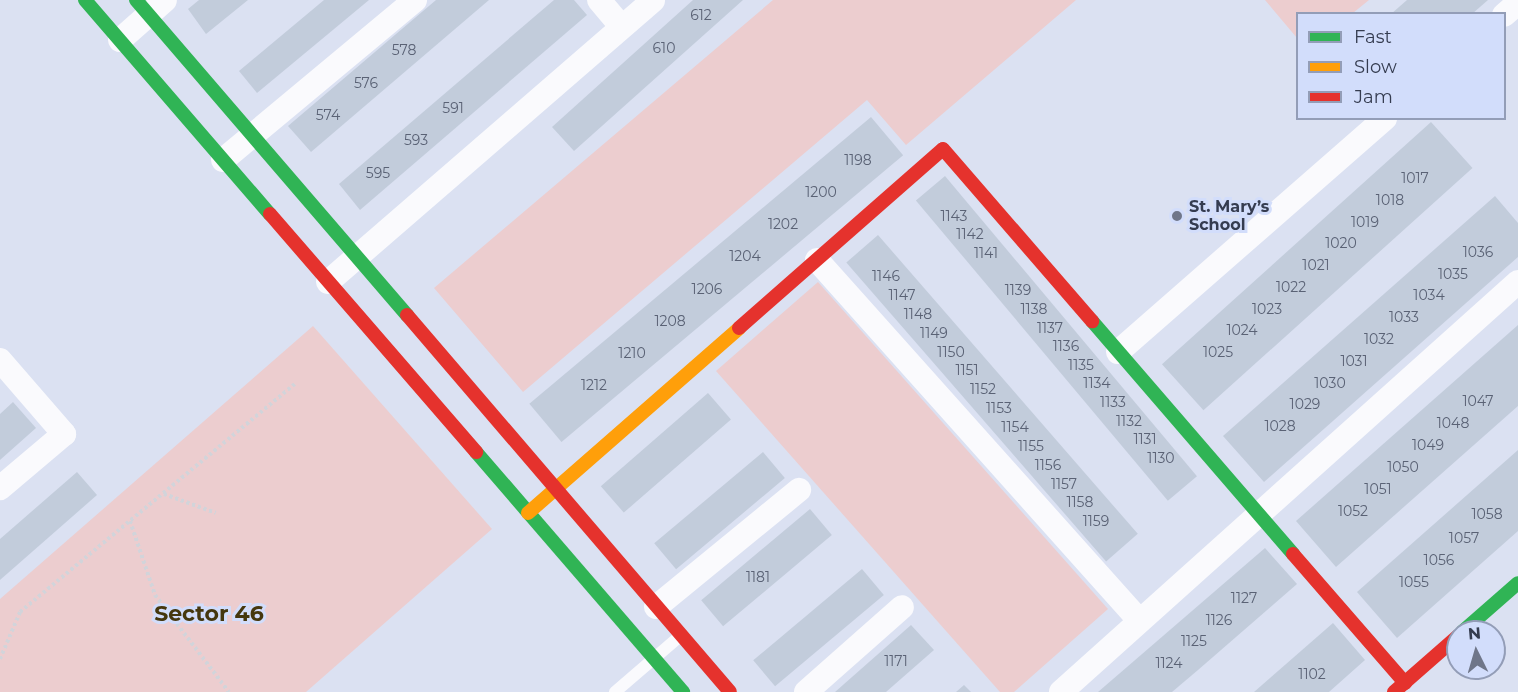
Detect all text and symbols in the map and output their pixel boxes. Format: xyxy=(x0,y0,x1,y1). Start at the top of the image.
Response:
house number: 612 xyxy=(690,7,712,23)
legend xyxy=(1296,12,1506,120)
text: Fast xyxy=(1354,26,1392,48)
house number: 610 xyxy=(653,40,675,56)
house number: 578 xyxy=(392,42,416,58)
text: Slow xyxy=(1354,56,1397,78)
house number: 576 xyxy=(354,75,378,91)
text: Jam xyxy=(1354,86,1393,108)
house number: 591 xyxy=(442,100,464,116)
house number: 574 xyxy=(316,107,340,123)
house number: 593 xyxy=(404,132,428,148)
house number: 1198 xyxy=(844,152,872,168)
house number: 595 xyxy=(366,165,390,181)
house number: 1017 xyxy=(1401,170,1429,186)
house number: 1200 xyxy=(805,184,837,200)
house number: 1018 xyxy=(1376,192,1404,208)
place label: St. Mary’s School xyxy=(1189,197,1269,235)
house number: 1143 xyxy=(940,208,968,224)
marker: St. Mary’s School xyxy=(1170,209,1184,223)
house number: 1019 xyxy=(1351,214,1379,230)
house number: 1202 xyxy=(768,216,798,232)
house number: 1142 xyxy=(956,226,984,242)
house number: 1020 xyxy=(1325,235,1357,251)
house number: 1036 xyxy=(1463,244,1493,260)
house number: 1141 xyxy=(974,245,998,261)
house number: 1204 xyxy=(729,248,761,264)
house number: 1021 xyxy=(1302,257,1330,273)
house number: 1035 xyxy=(1438,266,1468,282)
house number: 1146 xyxy=(872,268,900,284)
house number: 1022 xyxy=(1276,279,1306,295)
house number: 1206 xyxy=(692,281,722,297)
house number: 1139 xyxy=(1005,282,1031,298)
house number: 1147 xyxy=(889,287,915,303)
house number: 1034 xyxy=(1413,287,1445,303)
house number: 1138 xyxy=(1021,301,1047,317)
house number: 1023 xyxy=(1252,301,1282,317)
house number: 1148 xyxy=(904,306,932,322)
house number: 1033 xyxy=(1389,309,1419,325)
house number: 1208 xyxy=(654,313,686,329)
house number: 1137 xyxy=(1037,320,1063,336)
house number: 1024 xyxy=(1226,322,1258,338)
house number: 1149 xyxy=(920,325,948,341)
house number: 1032 xyxy=(1364,331,1394,347)
house number: 1136 xyxy=(1053,338,1079,354)
house number: 1150 xyxy=(937,344,965,360)
house number: 1025 xyxy=(1203,344,1233,360)
house number: 1210 xyxy=(618,345,646,361)
house number: 1031 xyxy=(1340,353,1368,369)
house number: 1135 xyxy=(1068,357,1094,373)
house number: 1151 xyxy=(955,362,979,378)
house number: 1134 xyxy=(1083,375,1111,391)
house number: 1030 xyxy=(1314,375,1346,391)
house number: 1212 xyxy=(581,377,607,393)
house number: 1152 xyxy=(970,381,996,397)
house number: 1047 xyxy=(1462,393,1494,409)
house number: 1133 xyxy=(1100,394,1126,410)
house number: 1029 xyxy=(1290,396,1320,412)
house number: 1153 xyxy=(986,400,1012,416)
house number: 1132 xyxy=(1116,413,1142,429)
house number: 1048 xyxy=(1437,415,1469,431)
house number: 1028 xyxy=(1264,418,1296,434)
house number: 1154 xyxy=(1001,419,1029,435)
house number: 1131 xyxy=(1133,431,1157,447)
house number: 1049 xyxy=(1412,437,1444,453)
house number: 1155 xyxy=(1018,438,1044,454)
house number: 1130 xyxy=(1147,450,1175,466)
house number: 1156 xyxy=(1035,457,1061,473)
house number: 1050 xyxy=(1387,459,1419,475)
house number: 1157 xyxy=(1051,476,1077,492)
house number: 1051 xyxy=(1364,481,1392,497)
house number: 1158 xyxy=(1067,494,1093,510)
house number: 1052 xyxy=(1338,503,1368,519)
house number: 1058 xyxy=(1471,506,1503,522)
house number: 1159 xyxy=(1083,513,1109,529)
house number: 1057 xyxy=(1449,530,1479,546)
house number: 1056 xyxy=(1424,552,1454,568)
house number: 1181 xyxy=(746,569,770,585)
house number: 1055 xyxy=(1399,574,1429,590)
house number: 1127 xyxy=(1231,590,1257,606)
district label: Sector 46 xyxy=(154,601,264,627)
house number: 1126 xyxy=(1206,612,1232,628)
north arrow xyxy=(1446,620,1506,680)
text: N xyxy=(1467,624,1482,644)
house number: 1125 xyxy=(1181,633,1207,649)
house number: 1171 xyxy=(884,653,908,669)
house number: 1124 xyxy=(1156,655,1182,671)
house number: 1102 xyxy=(1298,666,1326,682)

